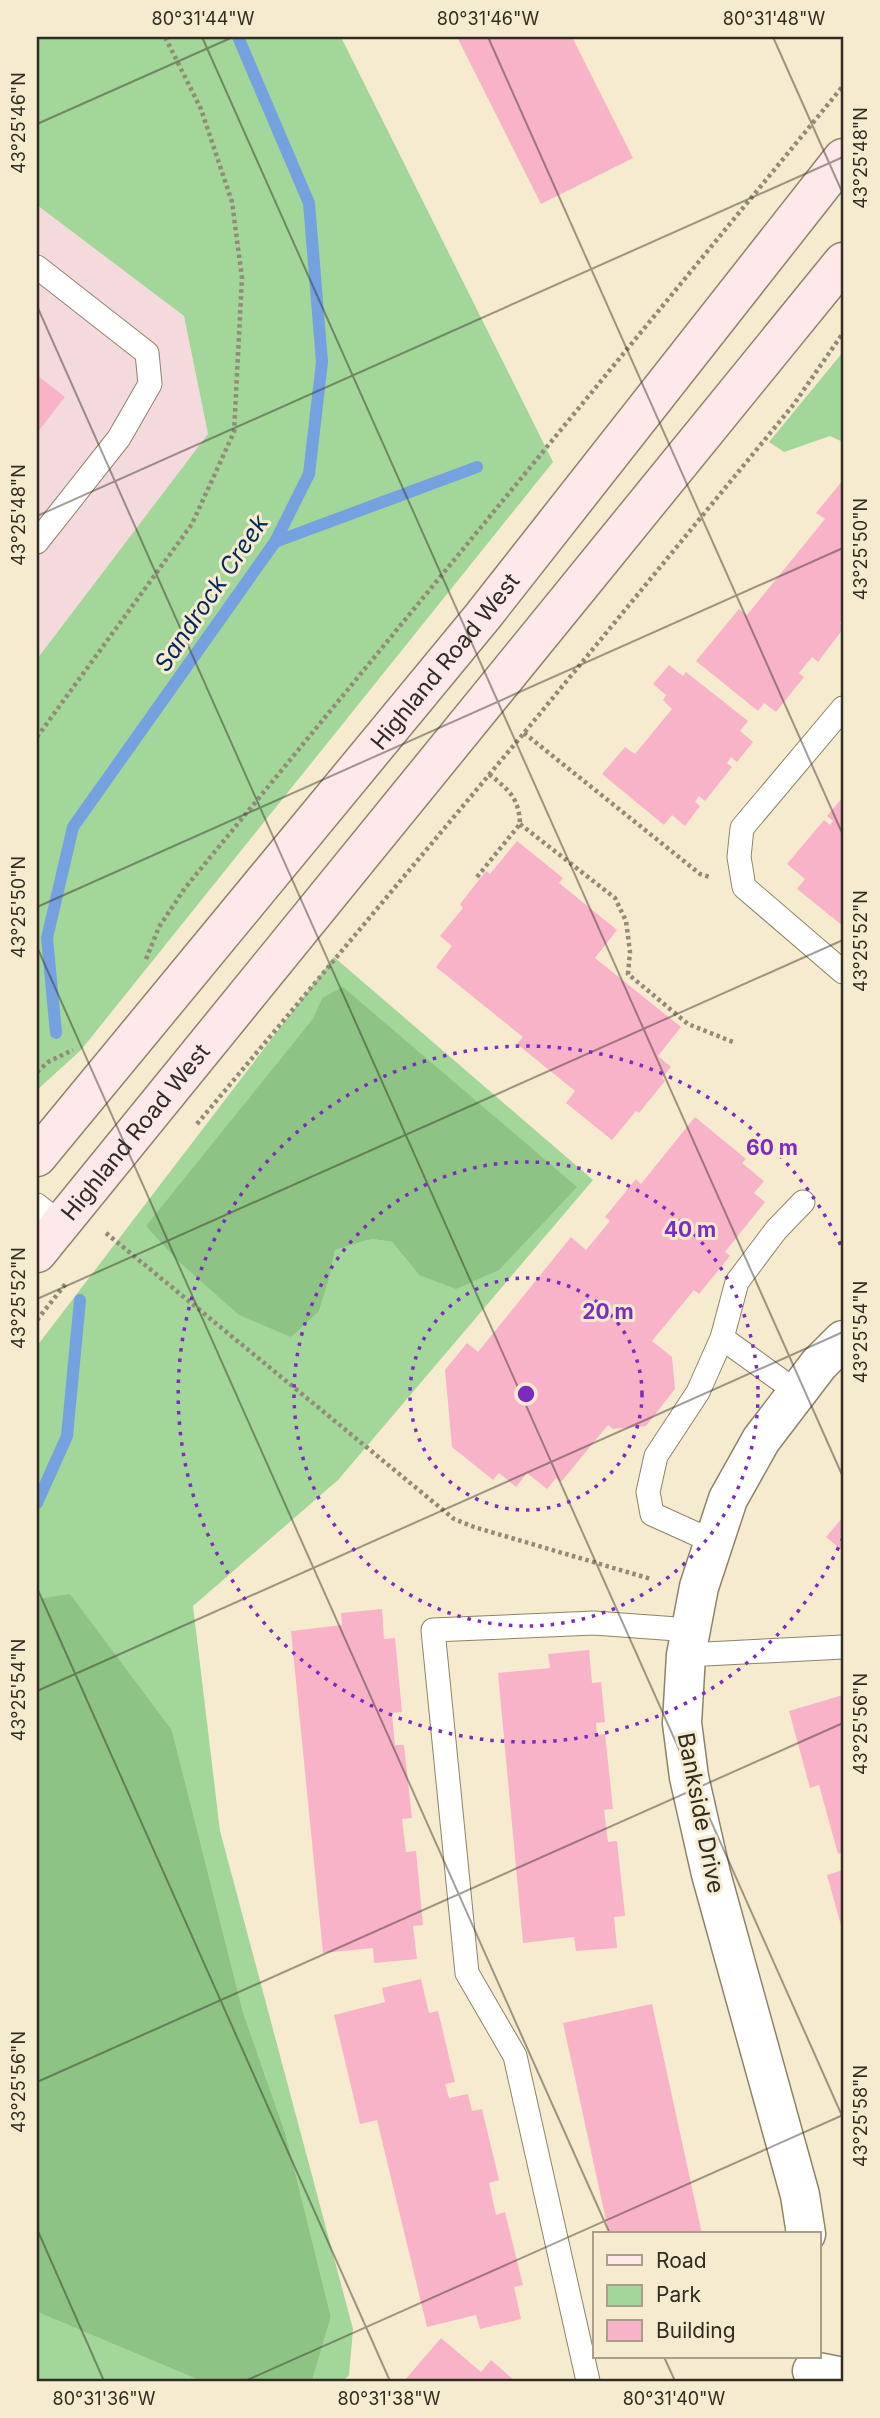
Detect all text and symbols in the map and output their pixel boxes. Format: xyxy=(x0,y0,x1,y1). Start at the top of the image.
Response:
text: 80°31'44"W xyxy=(152,8,255,29)
text: 80°31'46"W xyxy=(437,8,539,29)
text: 80°31'48"W xyxy=(723,8,825,29)
text: 43°25'46"N xyxy=(8,72,29,174)
text: 43°25'48"N xyxy=(850,107,871,209)
text: 43°25'48"N xyxy=(8,464,29,566)
text: 43°25'50"N xyxy=(850,498,871,600)
water label: Sandrock Creek xyxy=(148,508,275,677)
street label: Highland Road West xyxy=(365,567,526,755)
text: 43°25'50"N xyxy=(8,856,29,958)
text: 43°25'52"N xyxy=(850,890,871,992)
street label: Highland Road West xyxy=(55,1038,216,1226)
text: 60 m xyxy=(746,1135,798,1160)
text: 40 m xyxy=(664,1217,716,1242)
text: 43°25'52"N xyxy=(8,1247,29,1349)
text: 43°25'54"N xyxy=(850,1281,871,1383)
text: 20 m xyxy=(582,1299,634,1324)
centre of rings xyxy=(514,1382,538,1406)
text: 43°25'54"N xyxy=(8,1639,29,1741)
text: 43°25'56"N xyxy=(850,1673,871,1775)
street label: Bankside Drive xyxy=(672,1730,730,1896)
text: 43°25'56"N xyxy=(8,2031,29,2133)
text: 43°25'58"N xyxy=(850,2065,871,2167)
legend xyxy=(593,2232,820,2358)
text: Road xyxy=(656,2248,707,2273)
text: Park xyxy=(656,2282,701,2307)
text: Building xyxy=(656,2318,736,2343)
text: 80°31'36"W xyxy=(53,2388,156,2409)
text: 80°31'38"W xyxy=(338,2388,441,2409)
text: 80°31'40"W xyxy=(623,2388,726,2409)

